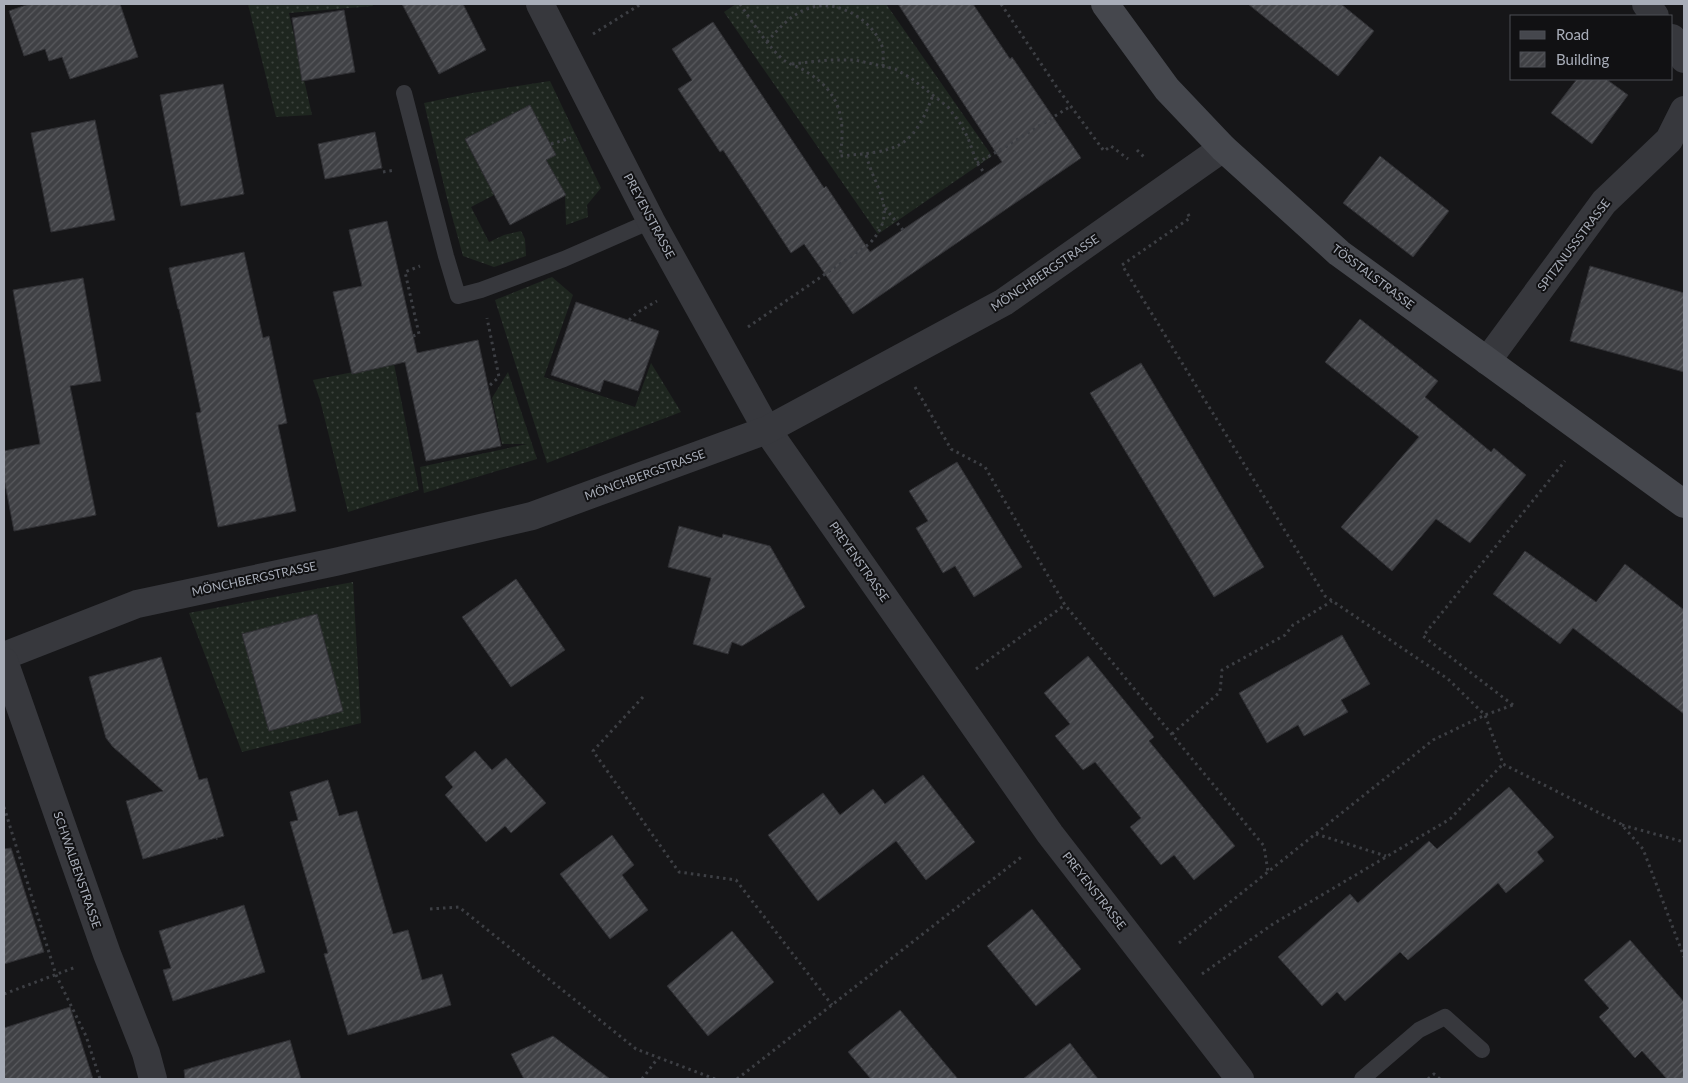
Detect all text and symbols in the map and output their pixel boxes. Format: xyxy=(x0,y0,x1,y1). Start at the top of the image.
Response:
legend xyxy=(1510,15,1673,80)
text: Road xyxy=(1556,25,1589,43)
text: Building xyxy=(1556,50,1609,68)
street label: PREYENSTRASSE xyxy=(621,171,678,261)
street label: SPITZNUSSSTRASSE xyxy=(1534,196,1613,294)
street label: MÖNCHBERGSTRASSE xyxy=(988,231,1102,314)
street label: TÖSSTALSTRASSE xyxy=(1329,241,1417,312)
street label: MÖNCHBERGSTRASSE xyxy=(583,446,707,503)
street label: PREYENSTRASSE xyxy=(826,519,893,605)
street label: MÖNCHBERGSTRASSE xyxy=(190,558,318,599)
street label: SCHWALBENSTRASSE xyxy=(50,809,105,930)
street label: PREYENSTRASSE xyxy=(1059,849,1129,933)

